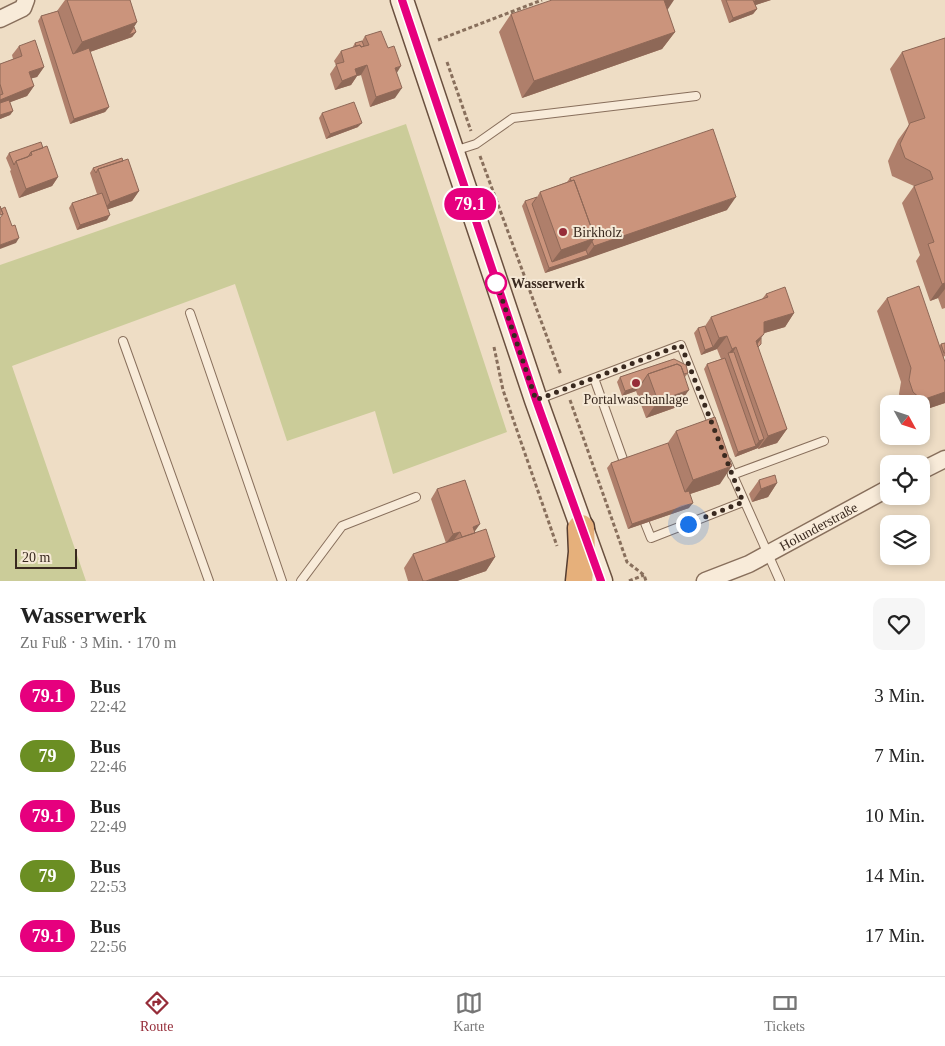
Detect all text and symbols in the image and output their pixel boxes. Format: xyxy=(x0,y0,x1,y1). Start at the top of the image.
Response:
line badge: 79.1 xyxy=(435,188,505,220)
text: 79.1 xyxy=(454,194,486,214)
place label: Birkholz xyxy=(573,225,622,240)
marker: Birkholz xyxy=(557,226,569,238)
marker: Wasserwerk xyxy=(485,272,507,294)
place label: Wasserwerk xyxy=(511,276,585,291)
marker: Portalwaschanlage xyxy=(630,377,642,389)
place label: Portalwaschanlage xyxy=(584,392,688,407)
north arrow xyxy=(880,395,930,445)
map controls xyxy=(880,395,930,565)
button: locate xyxy=(880,455,930,505)
street label: Holunderstraße xyxy=(777,500,860,554)
your location xyxy=(676,512,701,537)
button: layers xyxy=(880,515,930,565)
scale bar xyxy=(15,546,78,569)
text: 20 m xyxy=(22,550,50,565)
button: heart xyxy=(873,598,925,650)
text: Wasserwerk xyxy=(20,602,147,628)
text: Zu Fuß · 3 Min. · 170 m xyxy=(20,634,176,651)
text: Bus xyxy=(90,676,121,697)
text: 3 Min. xyxy=(874,685,925,706)
text: 79.1 xyxy=(32,686,63,706)
text: 22:42 xyxy=(90,698,126,715)
text: Bus xyxy=(90,736,121,757)
text: 7 Min. xyxy=(874,745,925,766)
text: 79 xyxy=(39,746,57,766)
text: 22:46 xyxy=(90,758,126,775)
text: Bus xyxy=(90,796,121,817)
text: 10 Min. xyxy=(865,805,925,826)
text: 79.1 xyxy=(32,806,63,826)
text: 22:49 xyxy=(90,818,126,835)
text: Bus xyxy=(90,856,121,877)
text: 14 Min. xyxy=(865,865,925,886)
text: 79 xyxy=(39,866,57,886)
text: 22:53 xyxy=(90,878,126,895)
text: Bus xyxy=(90,916,121,937)
text: 17 Min. xyxy=(865,925,925,946)
text: 79.1 xyxy=(32,926,63,946)
text: 22:56 xyxy=(90,938,126,955)
tab: Route xyxy=(140,989,173,1035)
tab: Karte xyxy=(453,989,484,1035)
tab: Tickets xyxy=(764,989,805,1035)

